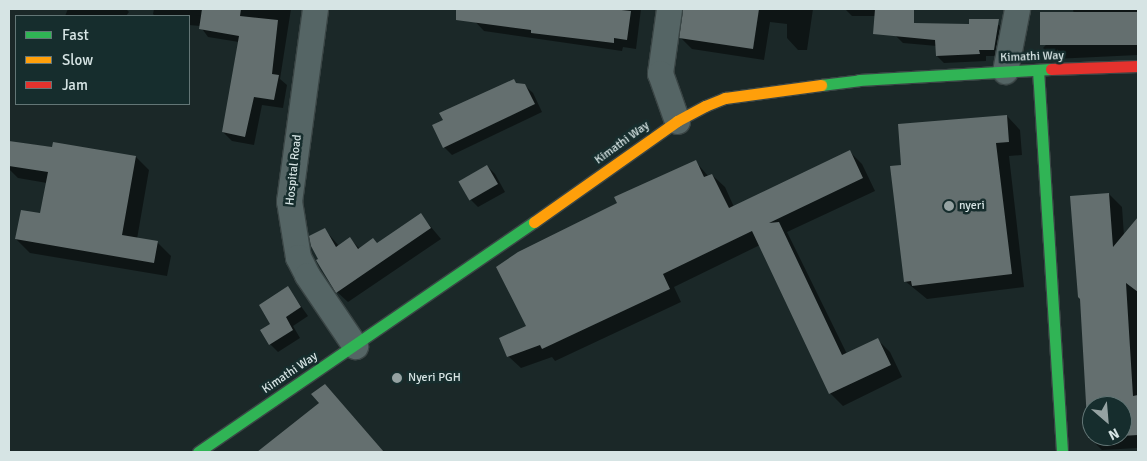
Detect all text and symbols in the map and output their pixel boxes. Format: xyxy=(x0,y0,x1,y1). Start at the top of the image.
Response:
legend xyxy=(15,15,190,105)
text: Fast xyxy=(62,26,89,44)
street label: Kimathi Way xyxy=(1000,49,1064,65)
text: Slow xyxy=(62,51,93,69)
text: Jam xyxy=(62,76,88,94)
street label: Kimathi Way xyxy=(592,118,652,168)
street label: Hospital Road xyxy=(283,134,305,206)
place label: nyeri xyxy=(959,199,985,213)
marker: nyeri xyxy=(943,200,955,212)
street label: Kimathi Way xyxy=(260,349,320,397)
marker: Nyeri PGH xyxy=(390,371,404,385)
place label: Nyeri PGH xyxy=(408,371,461,385)
north arrow xyxy=(1082,396,1132,446)
text: N xyxy=(1105,424,1122,444)

